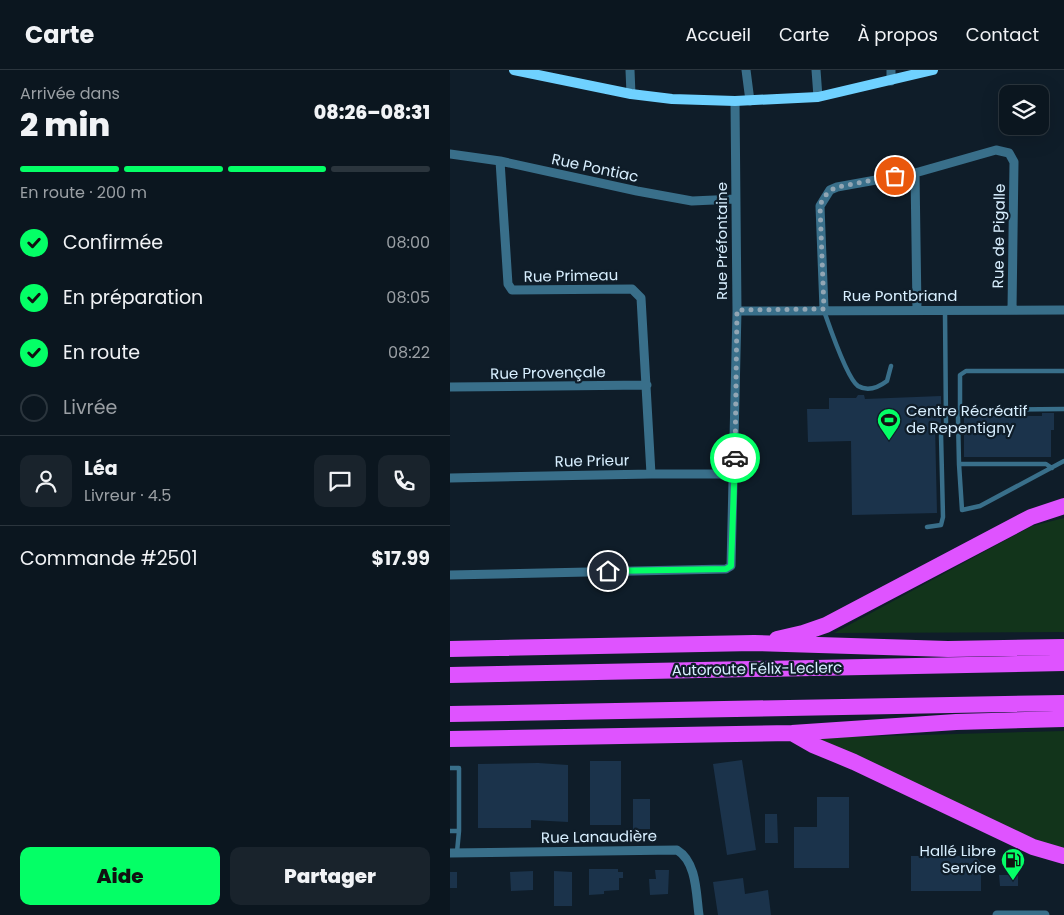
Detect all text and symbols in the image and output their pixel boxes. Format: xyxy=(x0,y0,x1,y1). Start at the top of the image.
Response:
text: Carte xyxy=(25,18,94,51)
text: Accueil xyxy=(685,22,751,47)
text: Carte xyxy=(779,22,829,47)
text: À propos xyxy=(857,22,938,47)
text: Contact xyxy=(966,22,1039,47)
text: Arrivée dans xyxy=(20,82,120,105)
map controls xyxy=(999,85,1049,135)
button: layers xyxy=(999,85,1049,135)
text: 08:26–08:31 xyxy=(314,99,430,126)
text: 2 min xyxy=(20,102,110,147)
street label: Rue Pontiac xyxy=(550,148,640,187)
pin xyxy=(874,155,916,197)
icon: bag xyxy=(881,162,909,190)
text: En route · 200 m xyxy=(20,181,147,204)
street label: Rue Préfontaine xyxy=(711,182,732,300)
street label: Rue de Pigalle xyxy=(987,183,1010,289)
icon: check xyxy=(20,229,48,257)
text: Confirmée xyxy=(63,229,163,256)
text: 08:00 xyxy=(386,231,430,254)
street label: Rue Primeau xyxy=(524,264,618,287)
icon: check xyxy=(20,284,48,312)
text: En préparation xyxy=(63,284,203,311)
street label: Rue Pontbriand xyxy=(843,285,957,306)
text: 08:05 xyxy=(386,286,430,309)
icon: check xyxy=(20,339,48,367)
text: En route xyxy=(63,339,140,366)
text: 08:22 xyxy=(388,341,430,364)
street label: Rue Provençale xyxy=(490,361,606,384)
text: Livrée xyxy=(63,394,117,421)
place label: Centre Récréatif de Repentigny xyxy=(906,400,1028,438)
sports icon: Centre Récréatif de Repentigny xyxy=(876,407,902,441)
courier xyxy=(710,433,760,483)
icon: car xyxy=(721,444,749,472)
street label: Rue Prieur xyxy=(555,449,630,472)
button: person xyxy=(20,455,72,507)
text: Léa xyxy=(84,455,118,482)
button: chat xyxy=(314,455,366,507)
button: phone xyxy=(378,455,430,507)
text: Livreur · 4.5 xyxy=(84,484,171,507)
text: Commande #2501 xyxy=(20,545,198,572)
text: $17.99 xyxy=(371,545,430,572)
pin xyxy=(587,550,629,592)
icon: home xyxy=(594,557,622,585)
street label: Autoroute Félix-Leclerc xyxy=(672,657,842,680)
street label: Rue Lanaudière xyxy=(541,825,657,848)
place label: Hallé Libre Service xyxy=(920,840,996,878)
button: Aide xyxy=(20,847,220,905)
button: Partager xyxy=(230,847,430,905)
fuel station icon: Hallé Libre Service xyxy=(1000,847,1026,881)

